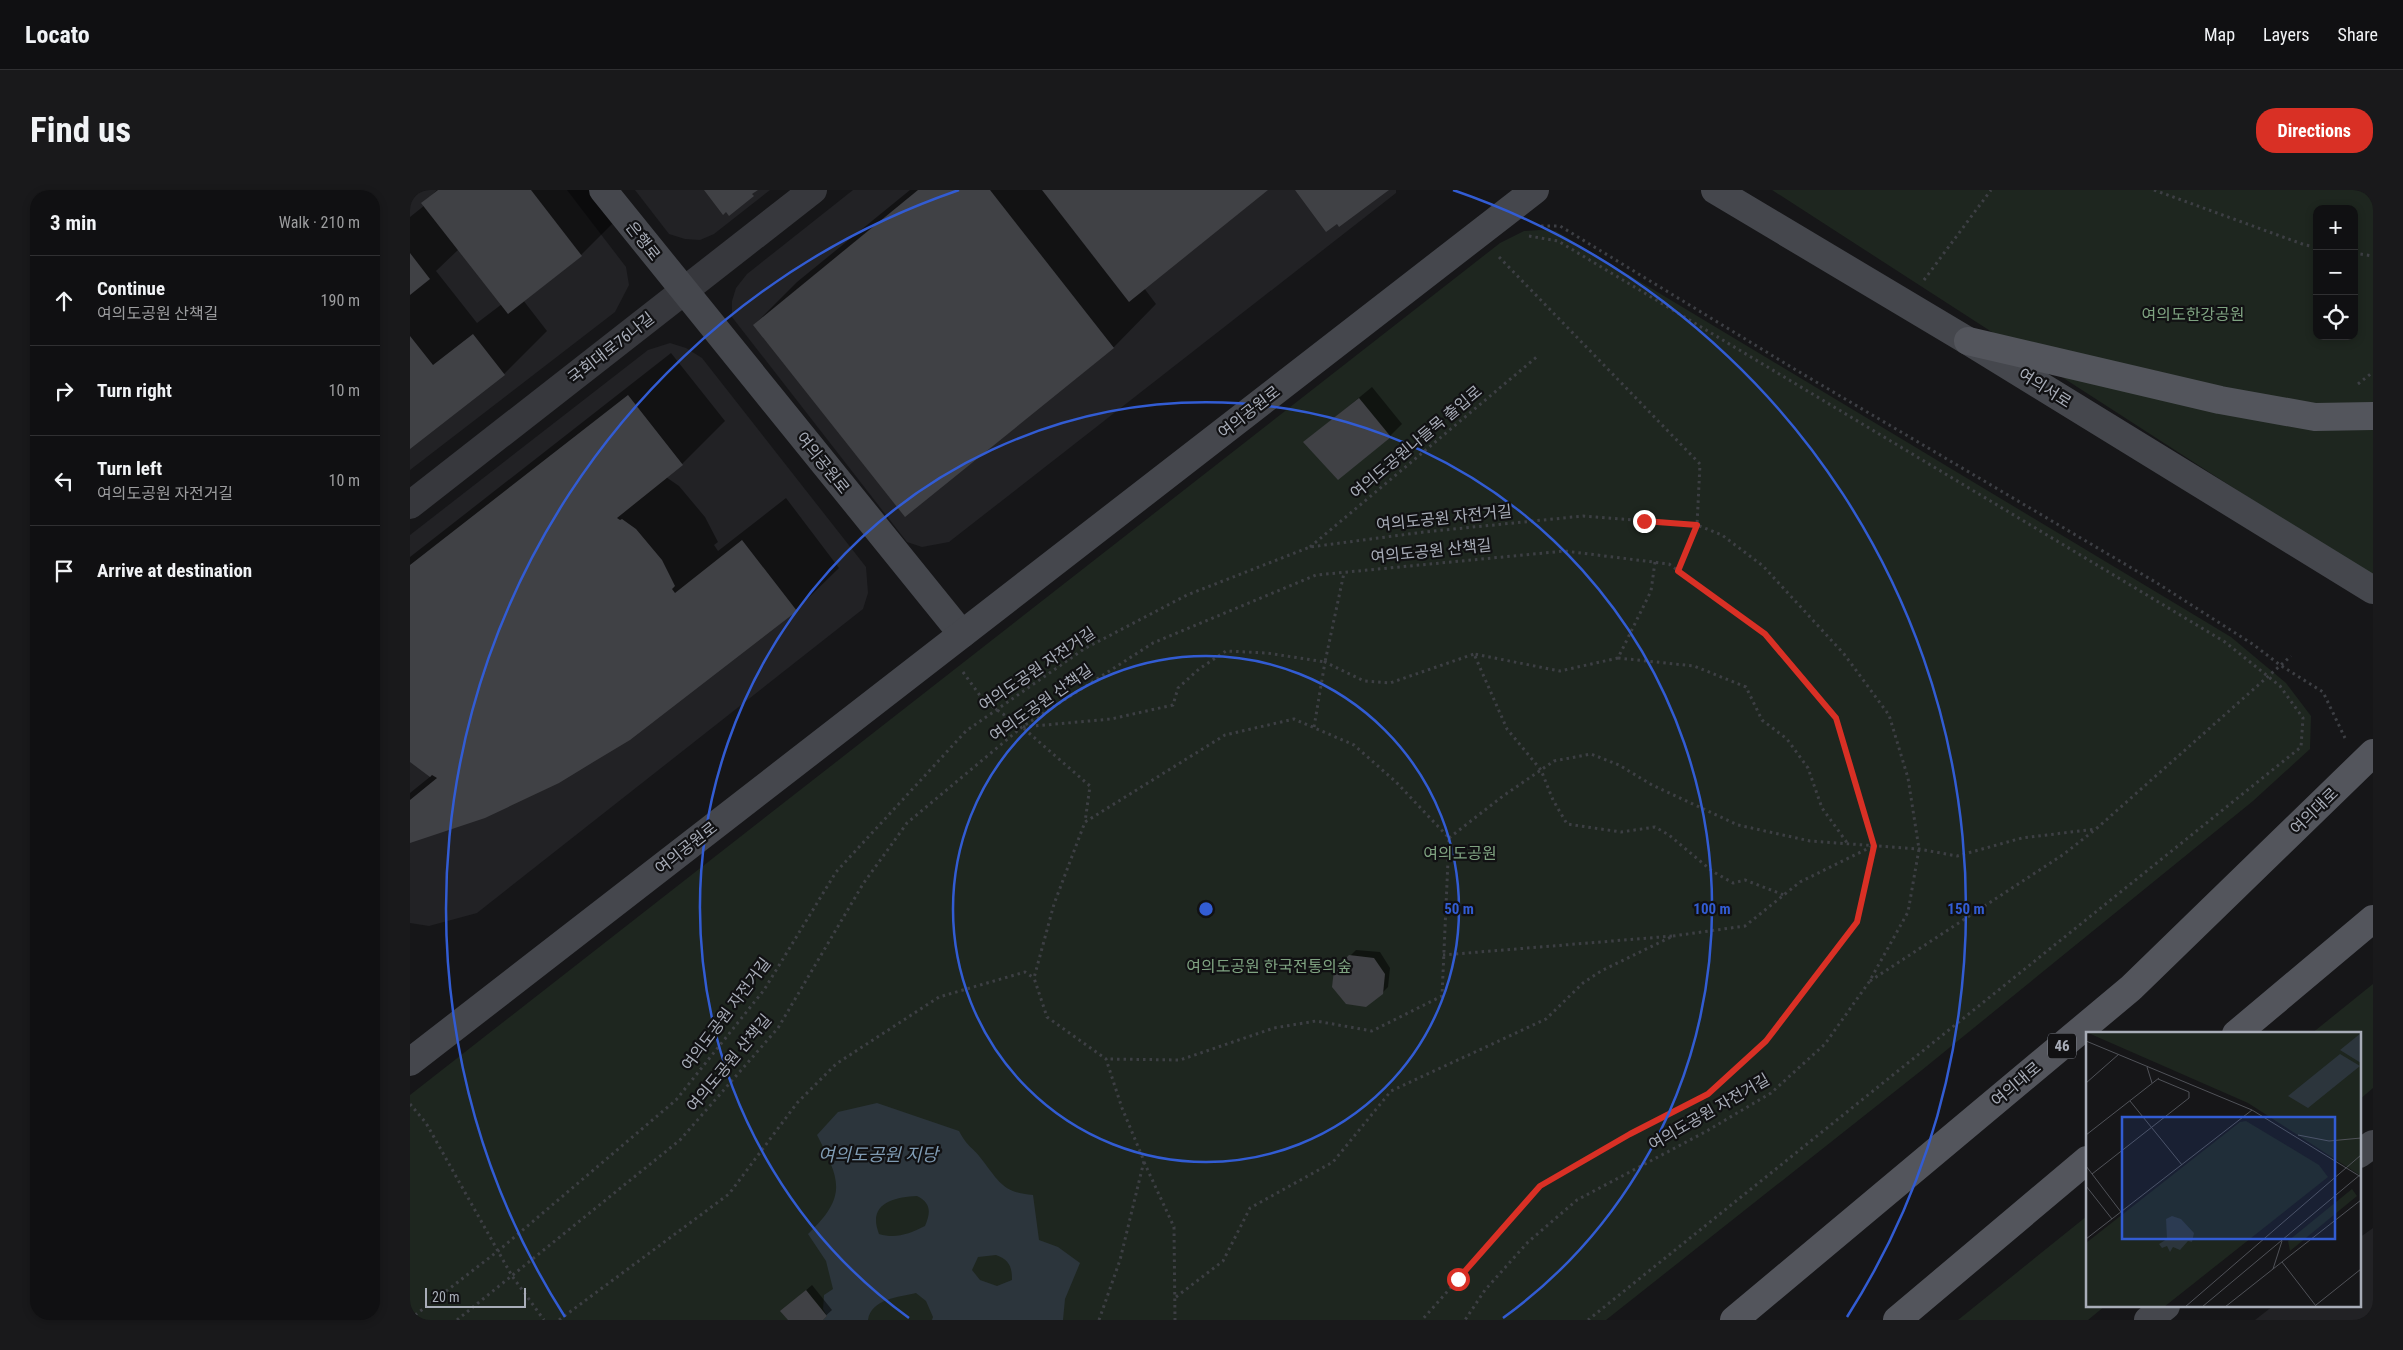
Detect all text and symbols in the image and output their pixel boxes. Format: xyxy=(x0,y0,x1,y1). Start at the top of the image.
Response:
text: Locato xyxy=(25,21,90,49)
text: Map xyxy=(2204,24,2235,45)
text: Layers xyxy=(2263,24,2310,45)
text: Share xyxy=(2338,24,2378,45)
button: Directions xyxy=(2256,108,2373,153)
text: Find us xyxy=(30,110,131,151)
map controls xyxy=(2313,205,2358,340)
button: + xyxy=(2313,205,2358,250)
text: 3 min xyxy=(50,211,97,235)
text: Walk · 210 m xyxy=(279,213,360,232)
street label: 은행로 xyxy=(622,218,664,264)
button: − xyxy=(2313,250,2358,295)
text: Continue xyxy=(97,277,165,300)
icon: ahead xyxy=(50,287,78,315)
text: 190 m xyxy=(321,291,360,310)
button: locate xyxy=(2313,295,2358,340)
text: 여의도공원 산책길 xyxy=(97,304,218,323)
park label: 여의도한강공원 xyxy=(2141,305,2245,324)
street label: 국회대로76나길 xyxy=(564,308,658,388)
street label: 여의서로 xyxy=(2015,364,2075,412)
icon: right xyxy=(50,377,78,405)
text: Turn right xyxy=(97,379,172,402)
text: 10 m xyxy=(328,381,360,400)
street label: 여의도공원나들목 출입로 xyxy=(1346,381,1486,502)
street label: 여의공원로 xyxy=(1214,382,1284,442)
street label: 여의공원로 xyxy=(792,428,854,498)
text: Turn left xyxy=(97,457,162,480)
icon: left xyxy=(50,467,78,495)
text: 10 m xyxy=(328,471,360,490)
text: 여의도공원 자전거길 xyxy=(97,484,233,503)
street label: 여의도공원 자전거길 xyxy=(1375,501,1513,535)
route end xyxy=(1633,510,1656,533)
street label: 여의도공원 산책길 xyxy=(1370,535,1492,567)
icon: arrive xyxy=(50,557,78,585)
text: Arrive at destination xyxy=(97,559,252,582)
street label: 여의도공원 자전거길 xyxy=(975,623,1099,715)
street label: 여의도공원 산책길 xyxy=(986,660,1096,746)
street label: 여의대로 xyxy=(2286,784,2342,838)
street label: 여의공원로 xyxy=(651,818,721,878)
park label: 여의도공원 xyxy=(1423,844,1497,863)
centre of rings xyxy=(1197,900,1215,918)
text: 50 m xyxy=(1444,900,1474,918)
text: 100 m xyxy=(1693,900,1731,918)
text: 150 m xyxy=(1947,900,1985,918)
street label: 여의도공원 자전거길 xyxy=(677,954,775,1074)
park label: 여의도공원 한국전통의숲 xyxy=(1186,957,1352,976)
street label: 여의도공원 산책길 xyxy=(683,1010,775,1116)
inset map xyxy=(2086,1032,2360,1308)
road number: 46 xyxy=(2048,1034,2076,1058)
street label: 여의대로 xyxy=(1987,1058,2045,1110)
street label: 여의도공원 자전거길 xyxy=(1645,1070,1773,1154)
water label: 여의도공원 지당 xyxy=(818,1144,940,1165)
route start xyxy=(1447,1268,1470,1291)
scale bar xyxy=(425,1285,526,1308)
text: 20 m xyxy=(432,1289,460,1305)

